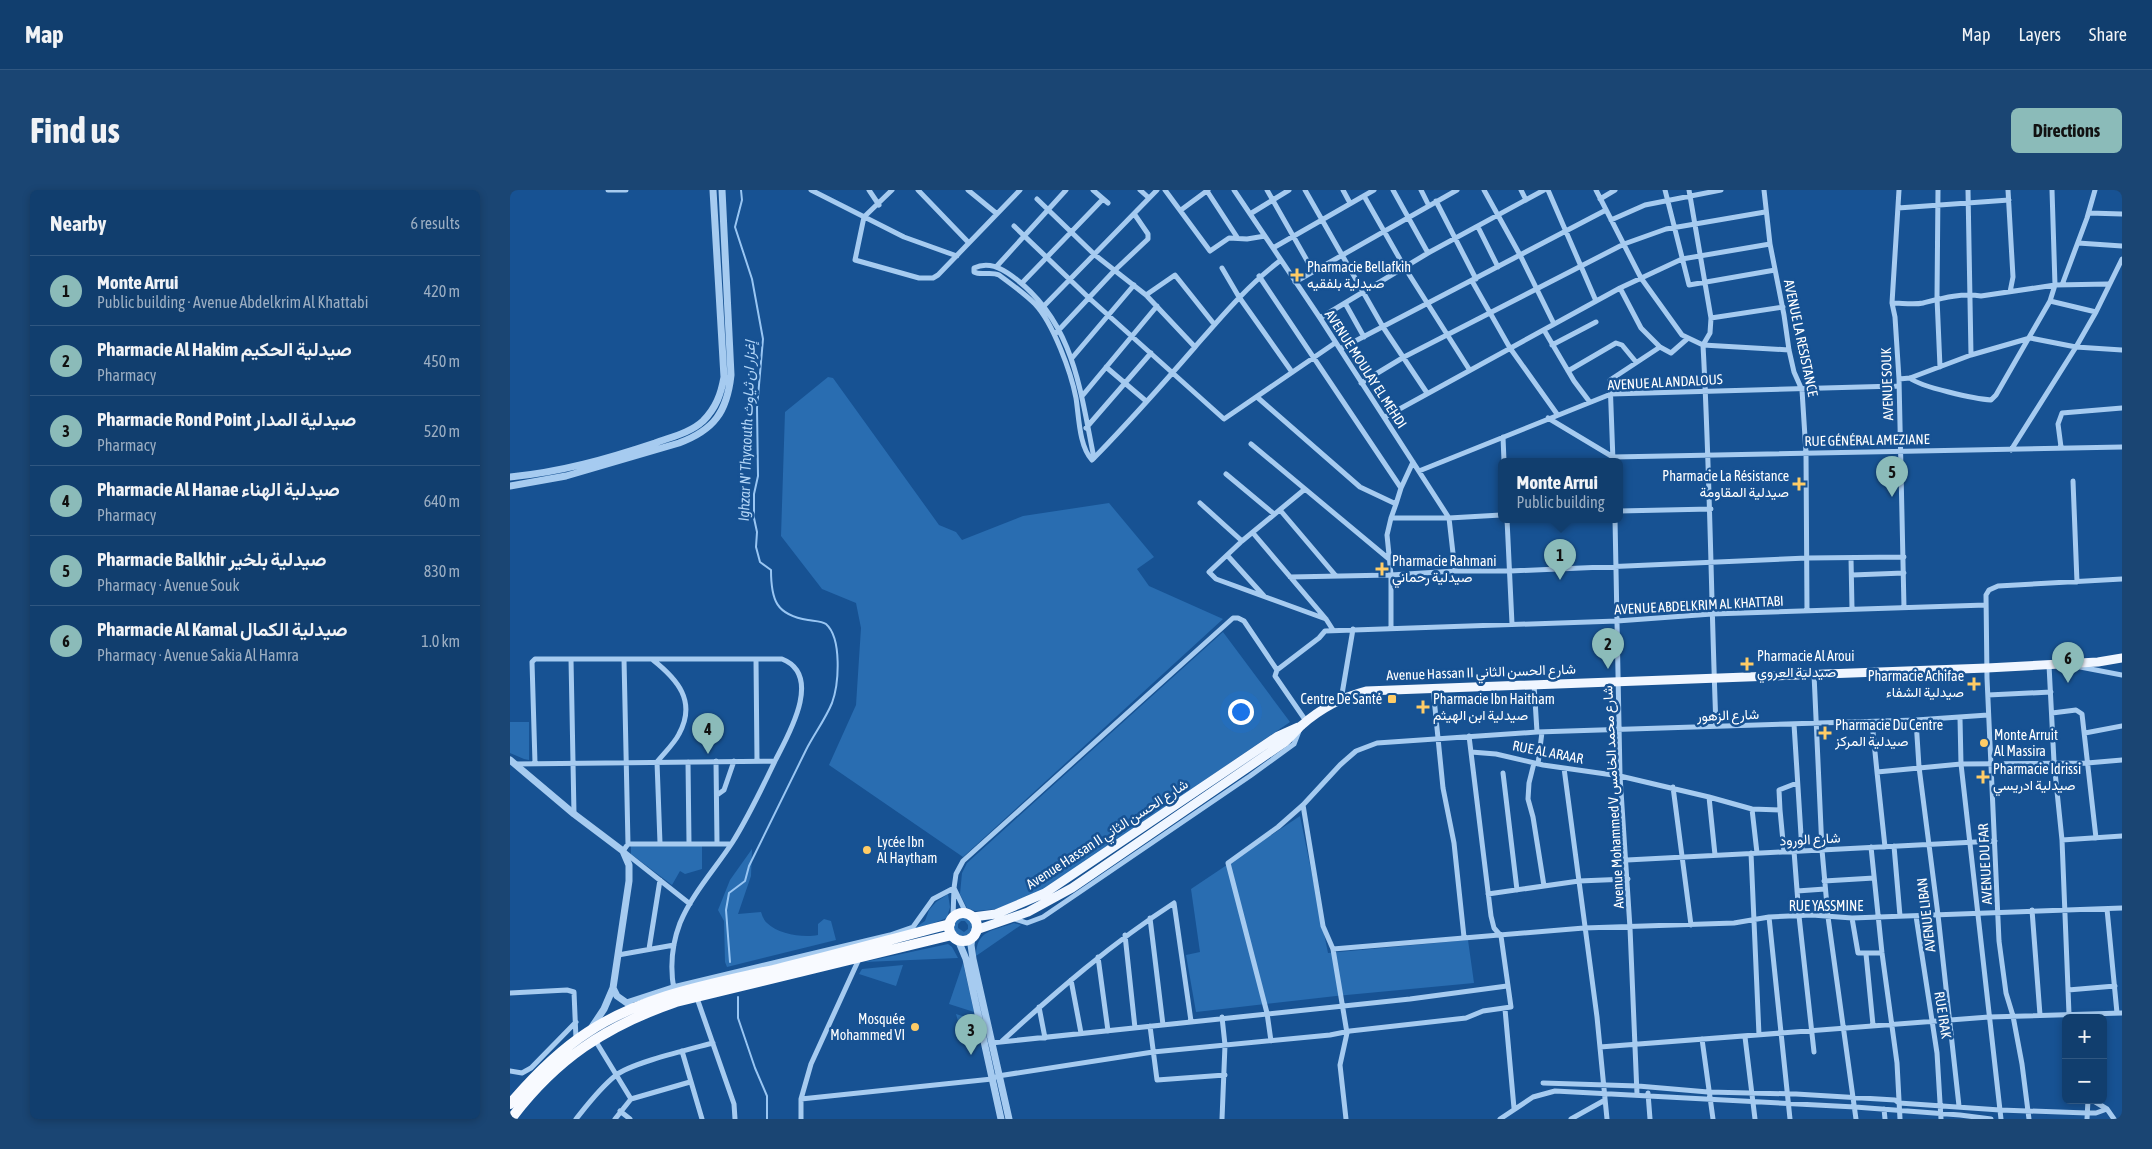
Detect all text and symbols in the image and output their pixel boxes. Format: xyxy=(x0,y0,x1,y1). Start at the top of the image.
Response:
text: Map xyxy=(25,21,64,48)
text: Map xyxy=(1961,24,1990,45)
text: Layers xyxy=(2018,24,2061,45)
text: Share xyxy=(2089,24,2127,45)
button: Directions xyxy=(2011,108,2122,153)
text: Find us xyxy=(30,110,120,150)
text: Nearby xyxy=(50,211,106,235)
text: 6 results xyxy=(410,214,460,232)
place label: Pharmacie Bellafkih صيدلية بلفقيه xyxy=(1307,259,1411,292)
marker: Pharmacie Bellafkih صيدلية بلفقيه xyxy=(1291,269,1303,281)
text: Monte Arrui xyxy=(97,271,178,293)
street label: AVENUE LA RESISTANCE xyxy=(1781,278,1821,398)
text: 1 xyxy=(62,282,70,300)
text: 420 m xyxy=(424,282,460,300)
text: Public building · Avenue Abdelkrim Al Khattabi xyxy=(97,293,368,311)
street label: AVENUE MOULAY EL MEHDI xyxy=(1322,307,1410,431)
text: Pharmacie Al Hakim صيدلية الحكيم xyxy=(97,338,352,360)
water label: Ighzar N' Thyaouth إغزار ان ثياوث xyxy=(735,339,760,522)
street label: AVENUE SOUK xyxy=(1878,347,1896,421)
text: 2 xyxy=(62,352,70,370)
text: 450 m xyxy=(424,352,460,370)
text: Pharmacy xyxy=(97,366,156,384)
street label: AVENUE AL ANDALOUS xyxy=(1607,371,1723,393)
text: Pharmacie Rond Point صيدلية المدار xyxy=(97,408,356,430)
text: 3 xyxy=(62,422,70,440)
text: 520 m xyxy=(424,422,460,440)
street label: RUE GÉNÉRAL AMEZIANE xyxy=(1804,431,1930,449)
text: Pharmacy xyxy=(97,436,156,454)
pin: 5 xyxy=(1876,456,1908,497)
popup xyxy=(1498,458,1623,523)
place label: Pharmacie La Résistance صيدلية المقاومة xyxy=(1662,468,1789,501)
text: Monte Arrui xyxy=(1516,471,1598,493)
text: Pharmacie Al Hanae صيدلية الهناء xyxy=(97,478,340,500)
marker: Pharmacie La Résistance صيدلية المقاومة xyxy=(1793,478,1805,490)
text: 4 xyxy=(62,492,70,510)
text: 640 m xyxy=(424,492,460,510)
text: Public building xyxy=(1516,493,1605,511)
text: Pharmacy xyxy=(97,506,156,524)
pin: 1 xyxy=(1544,539,1576,580)
text: Pharmacie Balkhir صيدلية بلخير xyxy=(97,548,327,570)
place label: Pharmacie Rahmani صيدلية رحماني xyxy=(1392,553,1496,589)
text: 5 xyxy=(62,562,70,580)
text: 830 m xyxy=(424,562,460,580)
marker: Pharmacie Rahmani صيدلية رحماني xyxy=(1376,563,1388,575)
text: Pharmacy · Avenue Souk xyxy=(97,576,240,594)
street label: AVENUE ABDELKRIM AL KHATTABI xyxy=(1614,593,1784,617)
text: Pharmacie Al Kamal صيدلية الكمال xyxy=(97,618,348,640)
pin: 2 xyxy=(1592,628,1624,669)
text: 6 xyxy=(62,632,70,650)
text: 1.0 km xyxy=(421,632,460,650)
pin: 6 xyxy=(2052,642,2084,683)
text: Pharmacy · Avenue Sakia Al Hamra xyxy=(97,646,299,664)
place label: Pharmacie Al Aroui صيدلية العروي xyxy=(1757,648,1855,684)
marker: Pharmacie Al Aroui صيدلية العروي xyxy=(1741,658,1753,670)
street label: Avenue Hassan II شارع الحسن الثاني xyxy=(1386,661,1576,687)
place label: Pharmacie Achifae صيدلية الشفاء xyxy=(1868,668,1964,700)
marker: Pharmacie Achifae صيدلية الشفاء xyxy=(1968,678,1980,690)
street label: Avenue Mohammed V شارع محمد الخامس xyxy=(1599,685,1630,909)
place label: Centre De Santé xyxy=(1301,691,1382,707)
place label: Pharmacie Ibn Haitham صيدلية ابن الهيثم xyxy=(1433,691,1555,724)
marker: Centre De Santé xyxy=(1386,693,1398,705)
your location xyxy=(1228,699,1254,725)
marker: Pharmacie Ibn Haitham صيدلية ابن الهيثم xyxy=(1417,701,1429,713)
street label: شارع الزهور xyxy=(1696,706,1760,727)
pin: 4 xyxy=(692,713,724,754)
place label: Pharmacie Du Centre صيدلية المركز xyxy=(1834,717,1943,750)
marker: Pharmacie Du Centre صيدلية المركز xyxy=(1819,727,1831,739)
place label: Monte Arruit Al Massira xyxy=(1994,727,2058,759)
street label: RUE AL ARAAR xyxy=(1511,737,1585,767)
marker: Monte Arruit Al Massira xyxy=(1978,737,1990,749)
place label: Pharmacie Idrissi صيدلية ادريسي xyxy=(1993,761,2081,797)
marker: Pharmacie Idrissi صيدلية ادريسي xyxy=(1977,771,1989,783)
street label: Avenue Hassan II شارع الحسن الثاني xyxy=(1023,776,1193,896)
street label: AVENUE DU FAR xyxy=(1975,823,1995,905)
street label: شارع الورود xyxy=(1779,829,1841,852)
place label: Lycée Ibn Al Haytham xyxy=(877,834,937,866)
marker: Lycée Ibn Al Haytham xyxy=(861,844,873,856)
street label: AVENUE LIBAN xyxy=(1914,877,1938,953)
street label: RUE YASSMINE xyxy=(1789,898,1863,914)
street label: RUE IRAK xyxy=(1931,990,1955,1040)
place label: Mosquée Mohammed VI xyxy=(830,1011,905,1043)
pin: 3 xyxy=(955,1014,987,1055)
map controls xyxy=(2062,1014,2107,1104)
button: + xyxy=(2062,1014,2107,1059)
marker: Mosquée Mohammed VI xyxy=(909,1021,921,1033)
button: − xyxy=(2062,1059,2107,1104)

